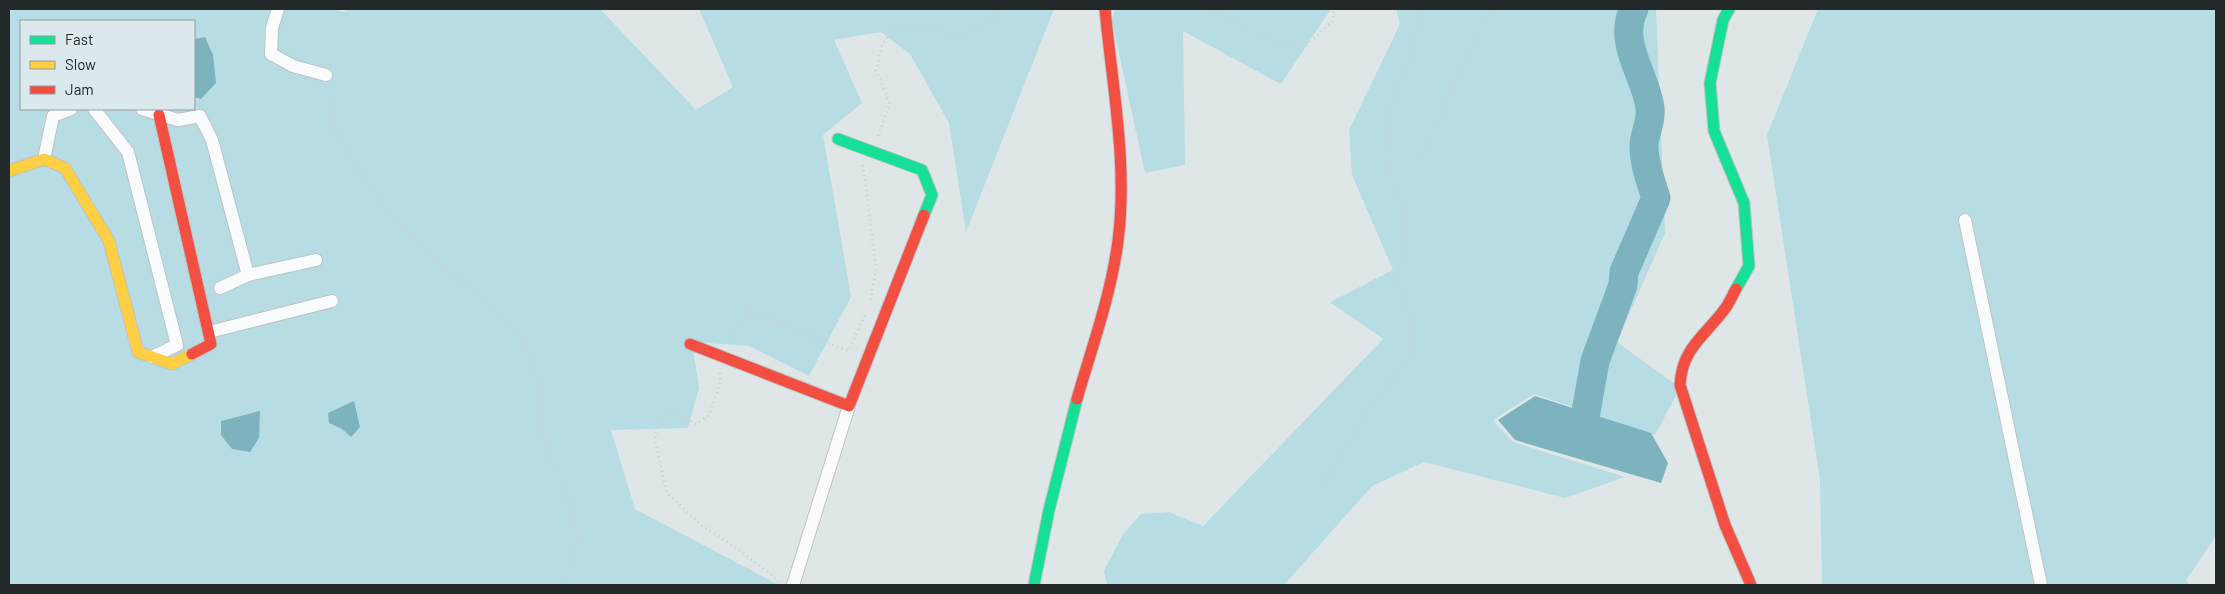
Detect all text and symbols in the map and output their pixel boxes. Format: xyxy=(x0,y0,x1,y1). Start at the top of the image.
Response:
legend xyxy=(20,20,195,110)
text: Fast xyxy=(65,30,93,48)
text: Slow xyxy=(65,55,96,73)
text: Jam xyxy=(65,80,94,98)

